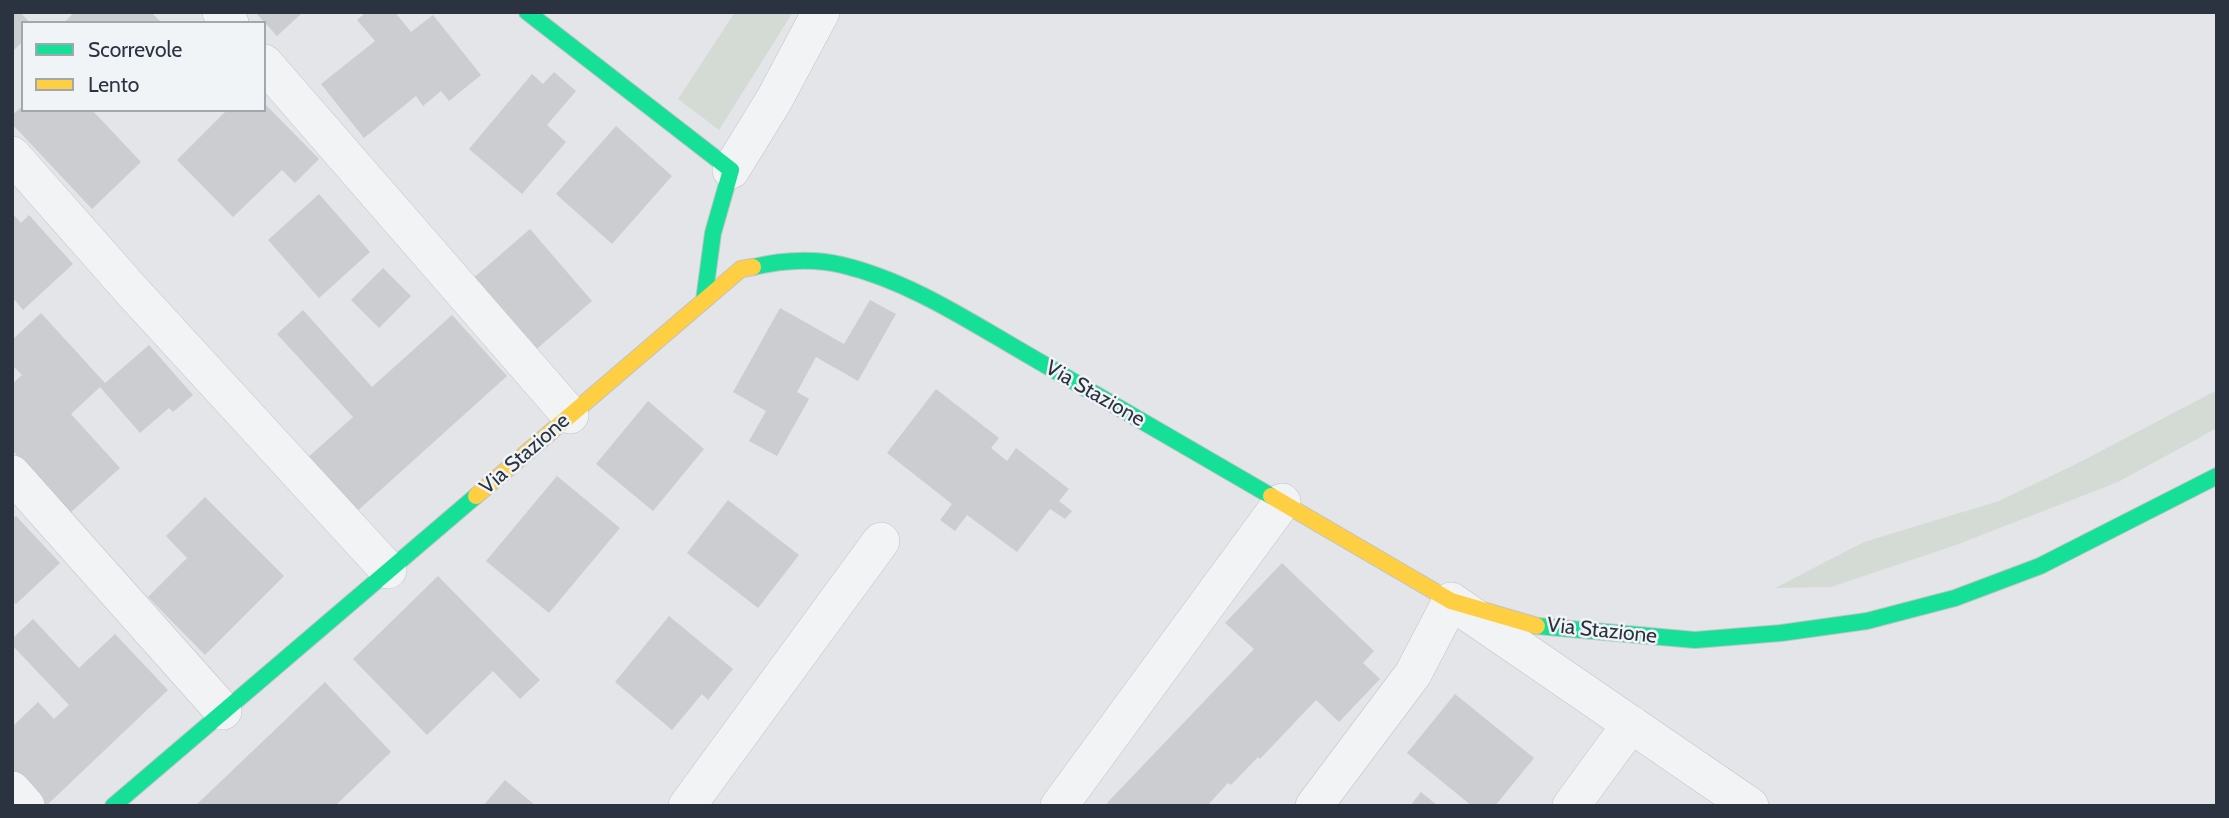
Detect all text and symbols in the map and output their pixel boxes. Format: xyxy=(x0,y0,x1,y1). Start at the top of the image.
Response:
legend xyxy=(21,21,266,112)
text: Scorrevole xyxy=(88,37,182,62)
text: Lento xyxy=(88,72,139,97)
street label: Via Stazione xyxy=(1041,355,1149,433)
street label: Via Stazione xyxy=(475,408,575,500)
street label: Via Stazione xyxy=(1546,613,1658,649)

